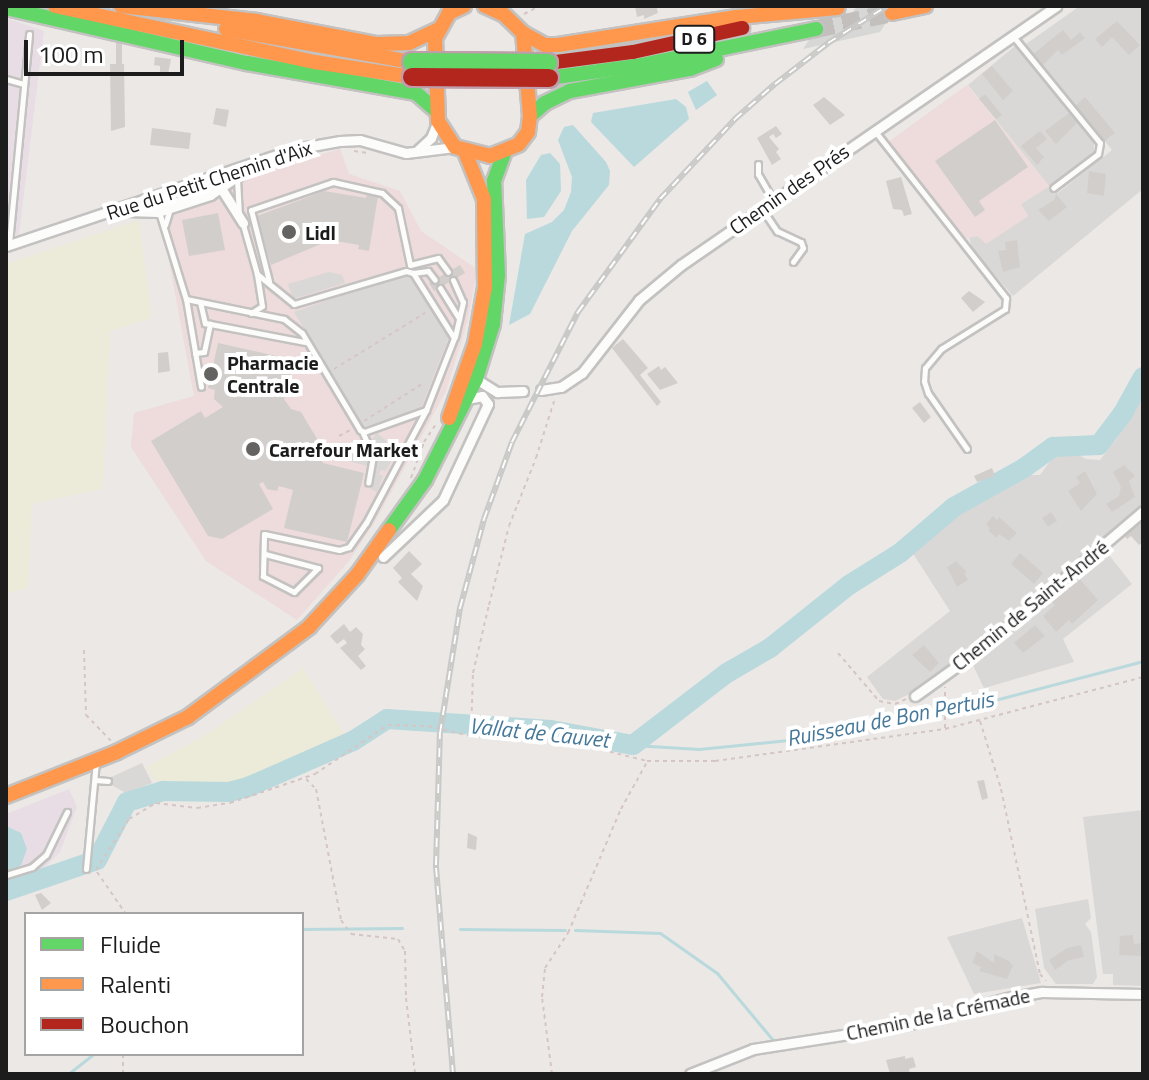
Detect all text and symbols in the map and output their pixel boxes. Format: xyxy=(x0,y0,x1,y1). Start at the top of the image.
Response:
scale bar xyxy=(28,24,188,74)
road number: D 6 xyxy=(672,25,716,53)
text: 100 m xyxy=(38,36,104,72)
street label: Rue du Petit Chemin d'Aix xyxy=(103,135,315,225)
street label: Chemin des Prés xyxy=(725,139,853,239)
place label: Lidl xyxy=(305,220,336,244)
marker: Lidl xyxy=(280,223,298,241)
place label: Pharmacie Centrale xyxy=(227,350,319,397)
marker: Pharmacie Centrale xyxy=(202,365,220,383)
place label: Carrefour Market xyxy=(269,437,418,461)
marker: Carrefour Market xyxy=(244,440,262,458)
street label: Chemin de Saint-André xyxy=(947,535,1113,675)
water label: Ruisseau de Bon Pertuis xyxy=(784,686,996,752)
water label: Vallat de Cauvet xyxy=(468,713,610,753)
legend xyxy=(24,912,304,1056)
text: Fluide xyxy=(100,926,161,962)
text: Ralenti xyxy=(100,966,171,1002)
street label: Chemin de la Crémade xyxy=(844,983,1032,1045)
text: Bouchon xyxy=(100,1006,189,1042)

